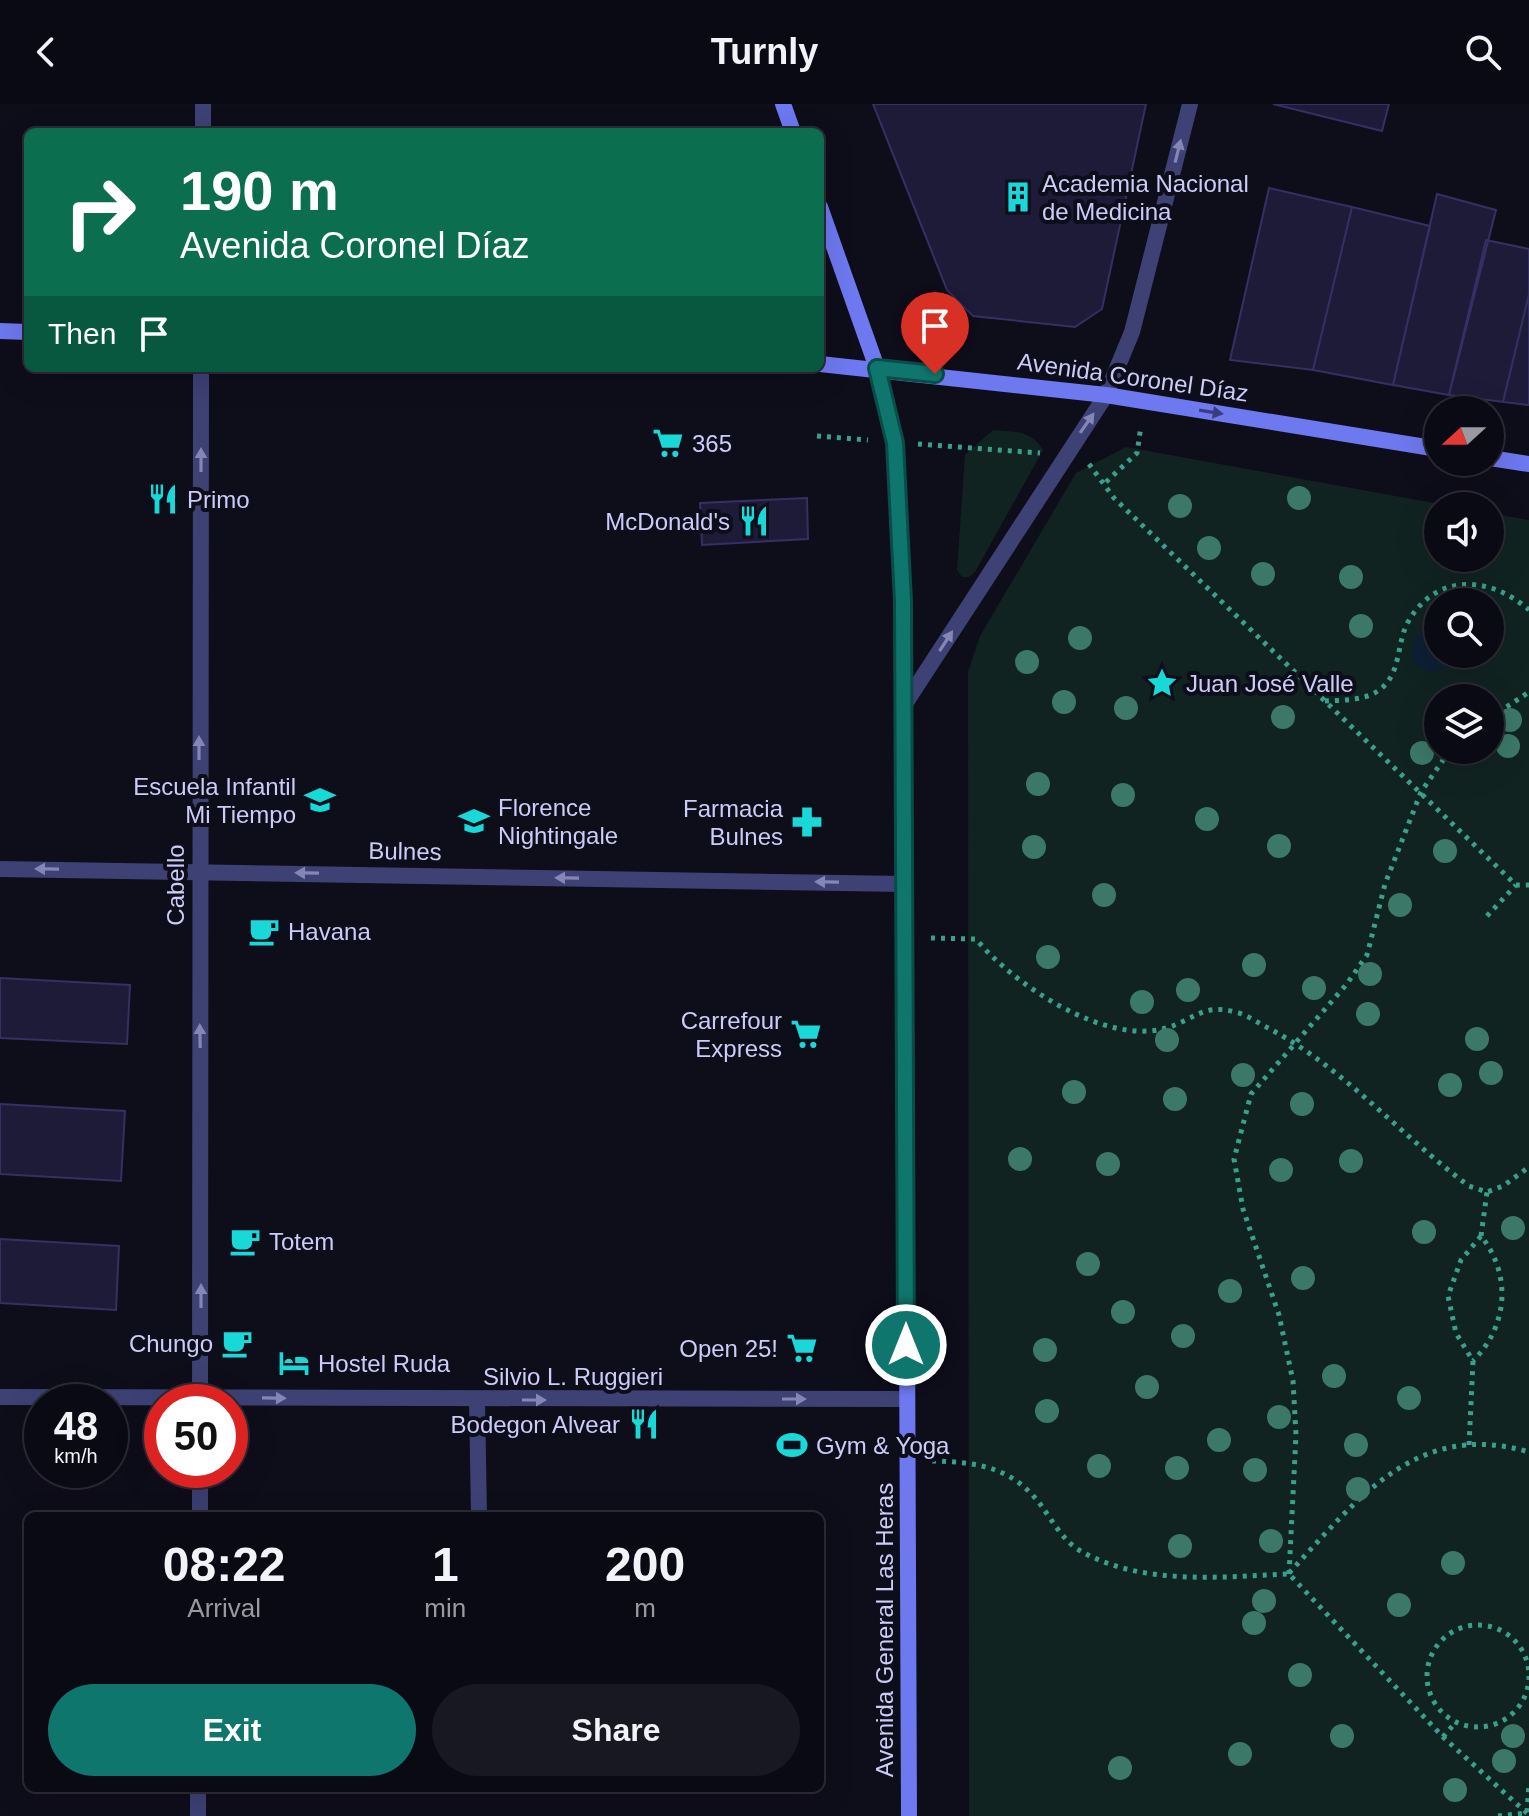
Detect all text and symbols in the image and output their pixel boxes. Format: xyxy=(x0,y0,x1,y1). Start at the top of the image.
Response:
icon: back xyxy=(24,30,68,74)
icon: search xyxy=(1461,30,1505,74)
text: Turnly xyxy=(711,31,818,72)
one-way arrow xyxy=(1172,139,1184,164)
text: 190 m xyxy=(180,159,339,222)
icon: right xyxy=(48,160,152,264)
place label: Academia Nacional de Medicina xyxy=(1042,170,1249,225)
building icon: Academia Nacional de Medicina xyxy=(1001,180,1035,214)
text: Avenida Coronel Díaz xyxy=(180,225,530,266)
pin xyxy=(901,292,969,374)
icon: arrive xyxy=(913,304,957,348)
icon: arrive xyxy=(132,312,176,356)
text: Then xyxy=(48,317,116,350)
street label: Avenida Coronel Díaz xyxy=(1016,347,1250,407)
north arrow xyxy=(1424,396,1504,476)
map controls xyxy=(1424,396,1504,764)
one-way arrow xyxy=(1198,407,1223,419)
one-way arrow xyxy=(1079,412,1094,433)
supermarket icon: 365 xyxy=(651,426,685,460)
place label: 365 xyxy=(692,430,732,457)
one-way arrow xyxy=(195,447,207,472)
restaurant icon: Primo xyxy=(146,482,180,516)
place label: Primo xyxy=(187,486,250,513)
button: sound xyxy=(1424,492,1504,572)
restaurant icon: McDonald's xyxy=(737,504,771,538)
place label: McDonald's xyxy=(605,508,730,535)
button: search xyxy=(1424,588,1504,668)
one-way arrow xyxy=(938,630,952,652)
place icon: Juan José Valle xyxy=(1145,666,1179,700)
place label: Juan José Valle xyxy=(1186,670,1354,697)
button: layers xyxy=(1424,684,1504,764)
one-way arrow xyxy=(193,735,205,760)
place label: Escuela Infantil Mi Tiempo xyxy=(133,773,296,828)
school or university icon: Escuela Infantil Mi Tiempo xyxy=(303,783,337,817)
place label: Florence Nightingale xyxy=(498,794,618,849)
place label: Farmacia Bulnes xyxy=(683,795,784,850)
school or university icon: Florence Nightingale xyxy=(457,804,491,838)
pharmacy icon: Farmacia Bulnes xyxy=(790,805,824,839)
street label: Bulnes xyxy=(368,837,442,865)
street label: Cabello xyxy=(162,844,189,926)
one-way arrow xyxy=(34,863,59,876)
one-way arrow xyxy=(294,867,319,879)
one-way arrow xyxy=(554,872,579,884)
one-way arrow xyxy=(814,876,839,889)
cafe icon: Havana xyxy=(247,914,281,948)
place label: Havana xyxy=(288,918,371,945)
place label: Carrefour Express xyxy=(681,1007,782,1062)
supermarket icon: Carrefour Express xyxy=(789,1017,823,1051)
one-way arrow xyxy=(194,1023,206,1048)
cafe icon: Totem xyxy=(228,1224,262,1258)
place label: Totem xyxy=(269,1228,334,1255)
one-way arrow xyxy=(195,1283,207,1308)
position arrow xyxy=(864,1303,948,1387)
cafe icon: Chungo xyxy=(220,1326,254,1360)
place label: Chungo xyxy=(129,1330,213,1357)
supermarket icon: Open 25! xyxy=(785,1331,819,1365)
place label: Open 25! xyxy=(679,1335,778,1362)
hotel icon: Hostel Ruda xyxy=(277,1346,311,1380)
place label: Hostel Ruda xyxy=(318,1350,451,1377)
street label: Silvio L. Ruggieri xyxy=(483,1363,663,1390)
speed limit sign: 50 xyxy=(144,1384,248,1488)
one-way arrow xyxy=(262,1392,287,1404)
one-way arrow xyxy=(782,1393,807,1405)
one-way arrow xyxy=(522,1394,547,1406)
text: 48 xyxy=(54,1404,98,1448)
restaurant icon: Bodegon Alvear xyxy=(627,1407,661,1441)
place label: Bodegon Alvear xyxy=(451,1411,620,1438)
sports icon: Gym & Yoga xyxy=(775,1428,809,1462)
place label: Gym & Yoga xyxy=(816,1432,950,1459)
text: km/h xyxy=(54,1445,98,1467)
street label: Avenida General Las Heras xyxy=(871,1483,898,1777)
text: 08:22 xyxy=(163,1538,286,1591)
text: 1 xyxy=(432,1538,459,1591)
text: 200 xyxy=(605,1538,685,1591)
text: Arrival xyxy=(187,1593,261,1623)
text: min xyxy=(424,1593,466,1623)
text: m xyxy=(634,1593,656,1623)
button: Exit xyxy=(48,1684,416,1776)
button: Share xyxy=(432,1684,800,1776)

